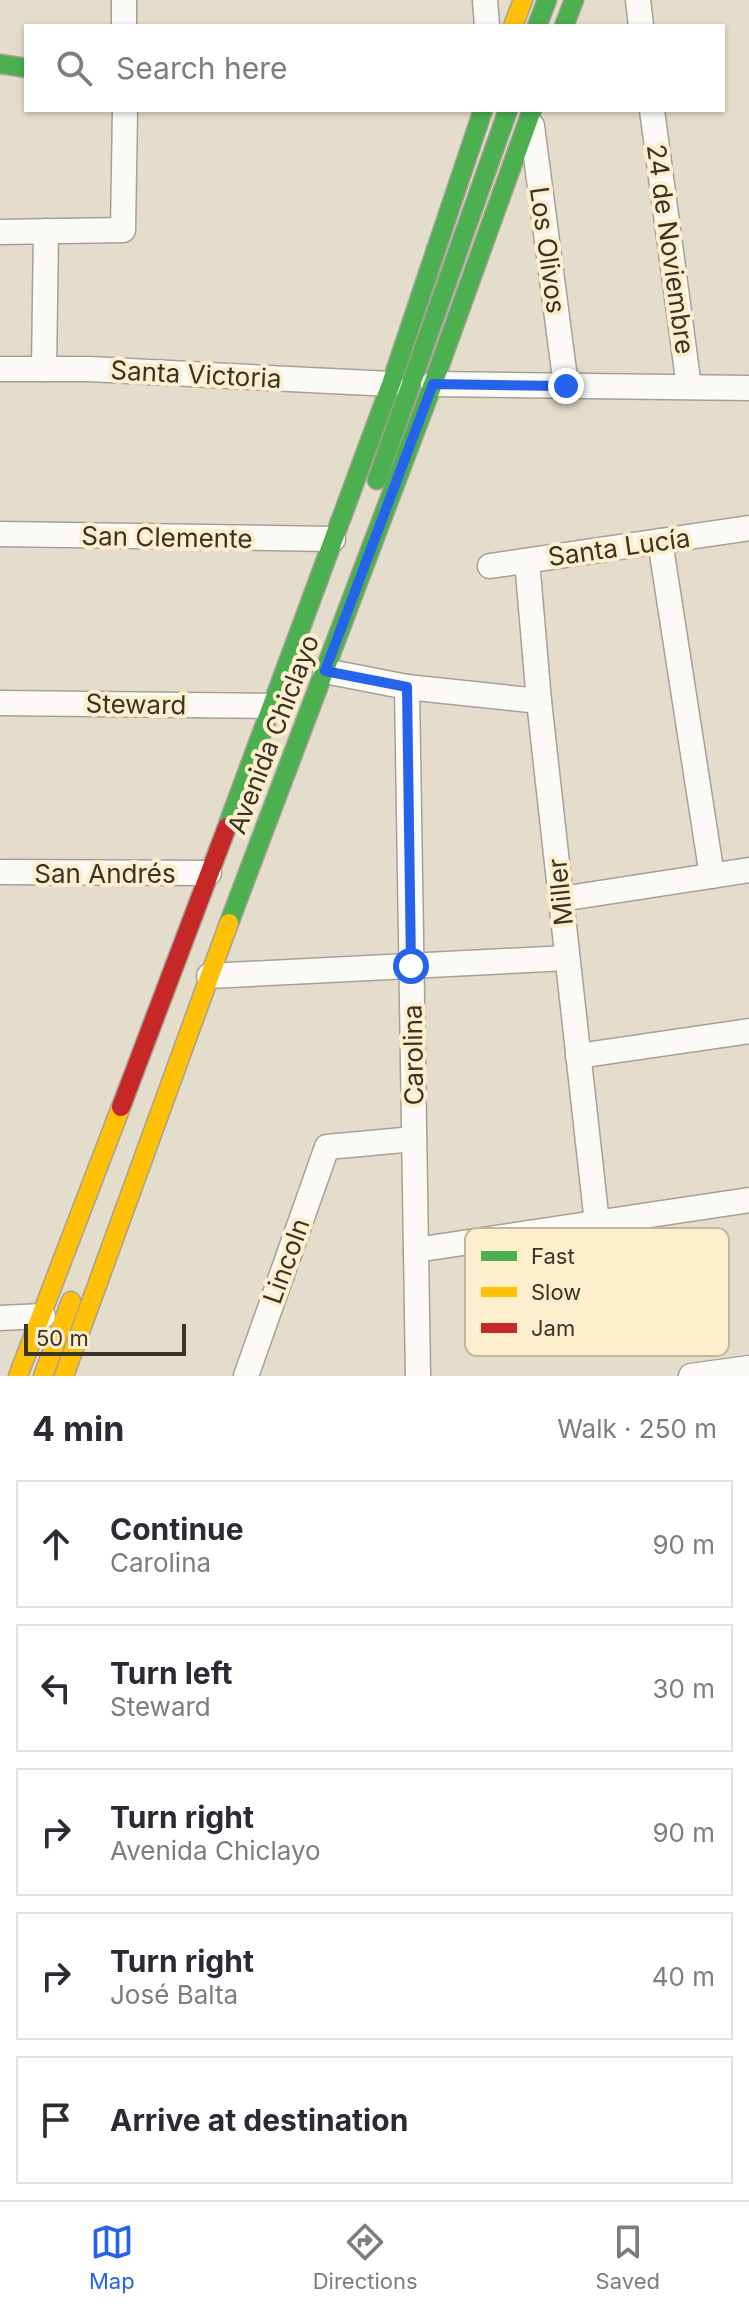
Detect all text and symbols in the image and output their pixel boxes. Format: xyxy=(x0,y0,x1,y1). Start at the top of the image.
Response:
search box xyxy=(24,24,725,112)
icon: search xyxy=(52,46,96,90)
text: Search here xyxy=(116,50,288,86)
street label: 24 de Noviembre xyxy=(641,142,701,356)
street label: Los Olivos xyxy=(524,185,572,315)
street label: Santa Victoria xyxy=(110,354,282,394)
route end xyxy=(548,368,584,404)
street label: San Clemente xyxy=(81,520,253,554)
street label: Santa Lucía xyxy=(546,522,692,572)
street label: Avenida Chiclayo xyxy=(221,630,325,838)
street label: Steward xyxy=(85,688,187,720)
street label: Miller xyxy=(541,857,579,927)
street label: San Andrés xyxy=(34,858,176,889)
route start xyxy=(393,948,429,984)
street label: Carolina xyxy=(397,1004,429,1106)
street label: Lincoln xyxy=(256,1214,316,1308)
legend xyxy=(465,1228,729,1356)
text: Fast xyxy=(531,1243,575,1269)
text: Slow xyxy=(531,1279,581,1305)
text: Jam xyxy=(531,1315,575,1341)
scale bar xyxy=(24,1320,186,1356)
text: 50 m xyxy=(36,1325,89,1351)
text: 4 min xyxy=(32,1408,124,1449)
text: Walk · 250 m xyxy=(557,1413,717,1444)
text: Continue xyxy=(110,1511,244,1547)
icon: ahead xyxy=(34,1522,78,1566)
text: 90 m xyxy=(652,1529,715,1560)
text: Carolina xyxy=(110,1547,211,1578)
text: Turn left xyxy=(110,1655,232,1691)
icon: left xyxy=(34,1666,78,1710)
text: 30 m xyxy=(652,1673,715,1704)
text: Steward xyxy=(110,1691,211,1722)
text: Turn right xyxy=(110,1799,254,1835)
icon: right xyxy=(34,1810,78,1854)
text: 90 m xyxy=(652,1817,715,1848)
text: Avenida Chiclayo xyxy=(110,1835,321,1866)
text: Turn right xyxy=(110,1943,254,1979)
icon: right xyxy=(34,1954,78,1998)
text: 40 m xyxy=(652,1961,715,1992)
text: José Balta xyxy=(110,1979,238,2010)
icon: arrive xyxy=(34,2098,78,2142)
text: Arrive at destination xyxy=(110,2102,408,2138)
tab: Map xyxy=(89,2220,135,2294)
tab: Directions xyxy=(313,2220,418,2294)
tab: Saved xyxy=(596,2220,660,2294)

